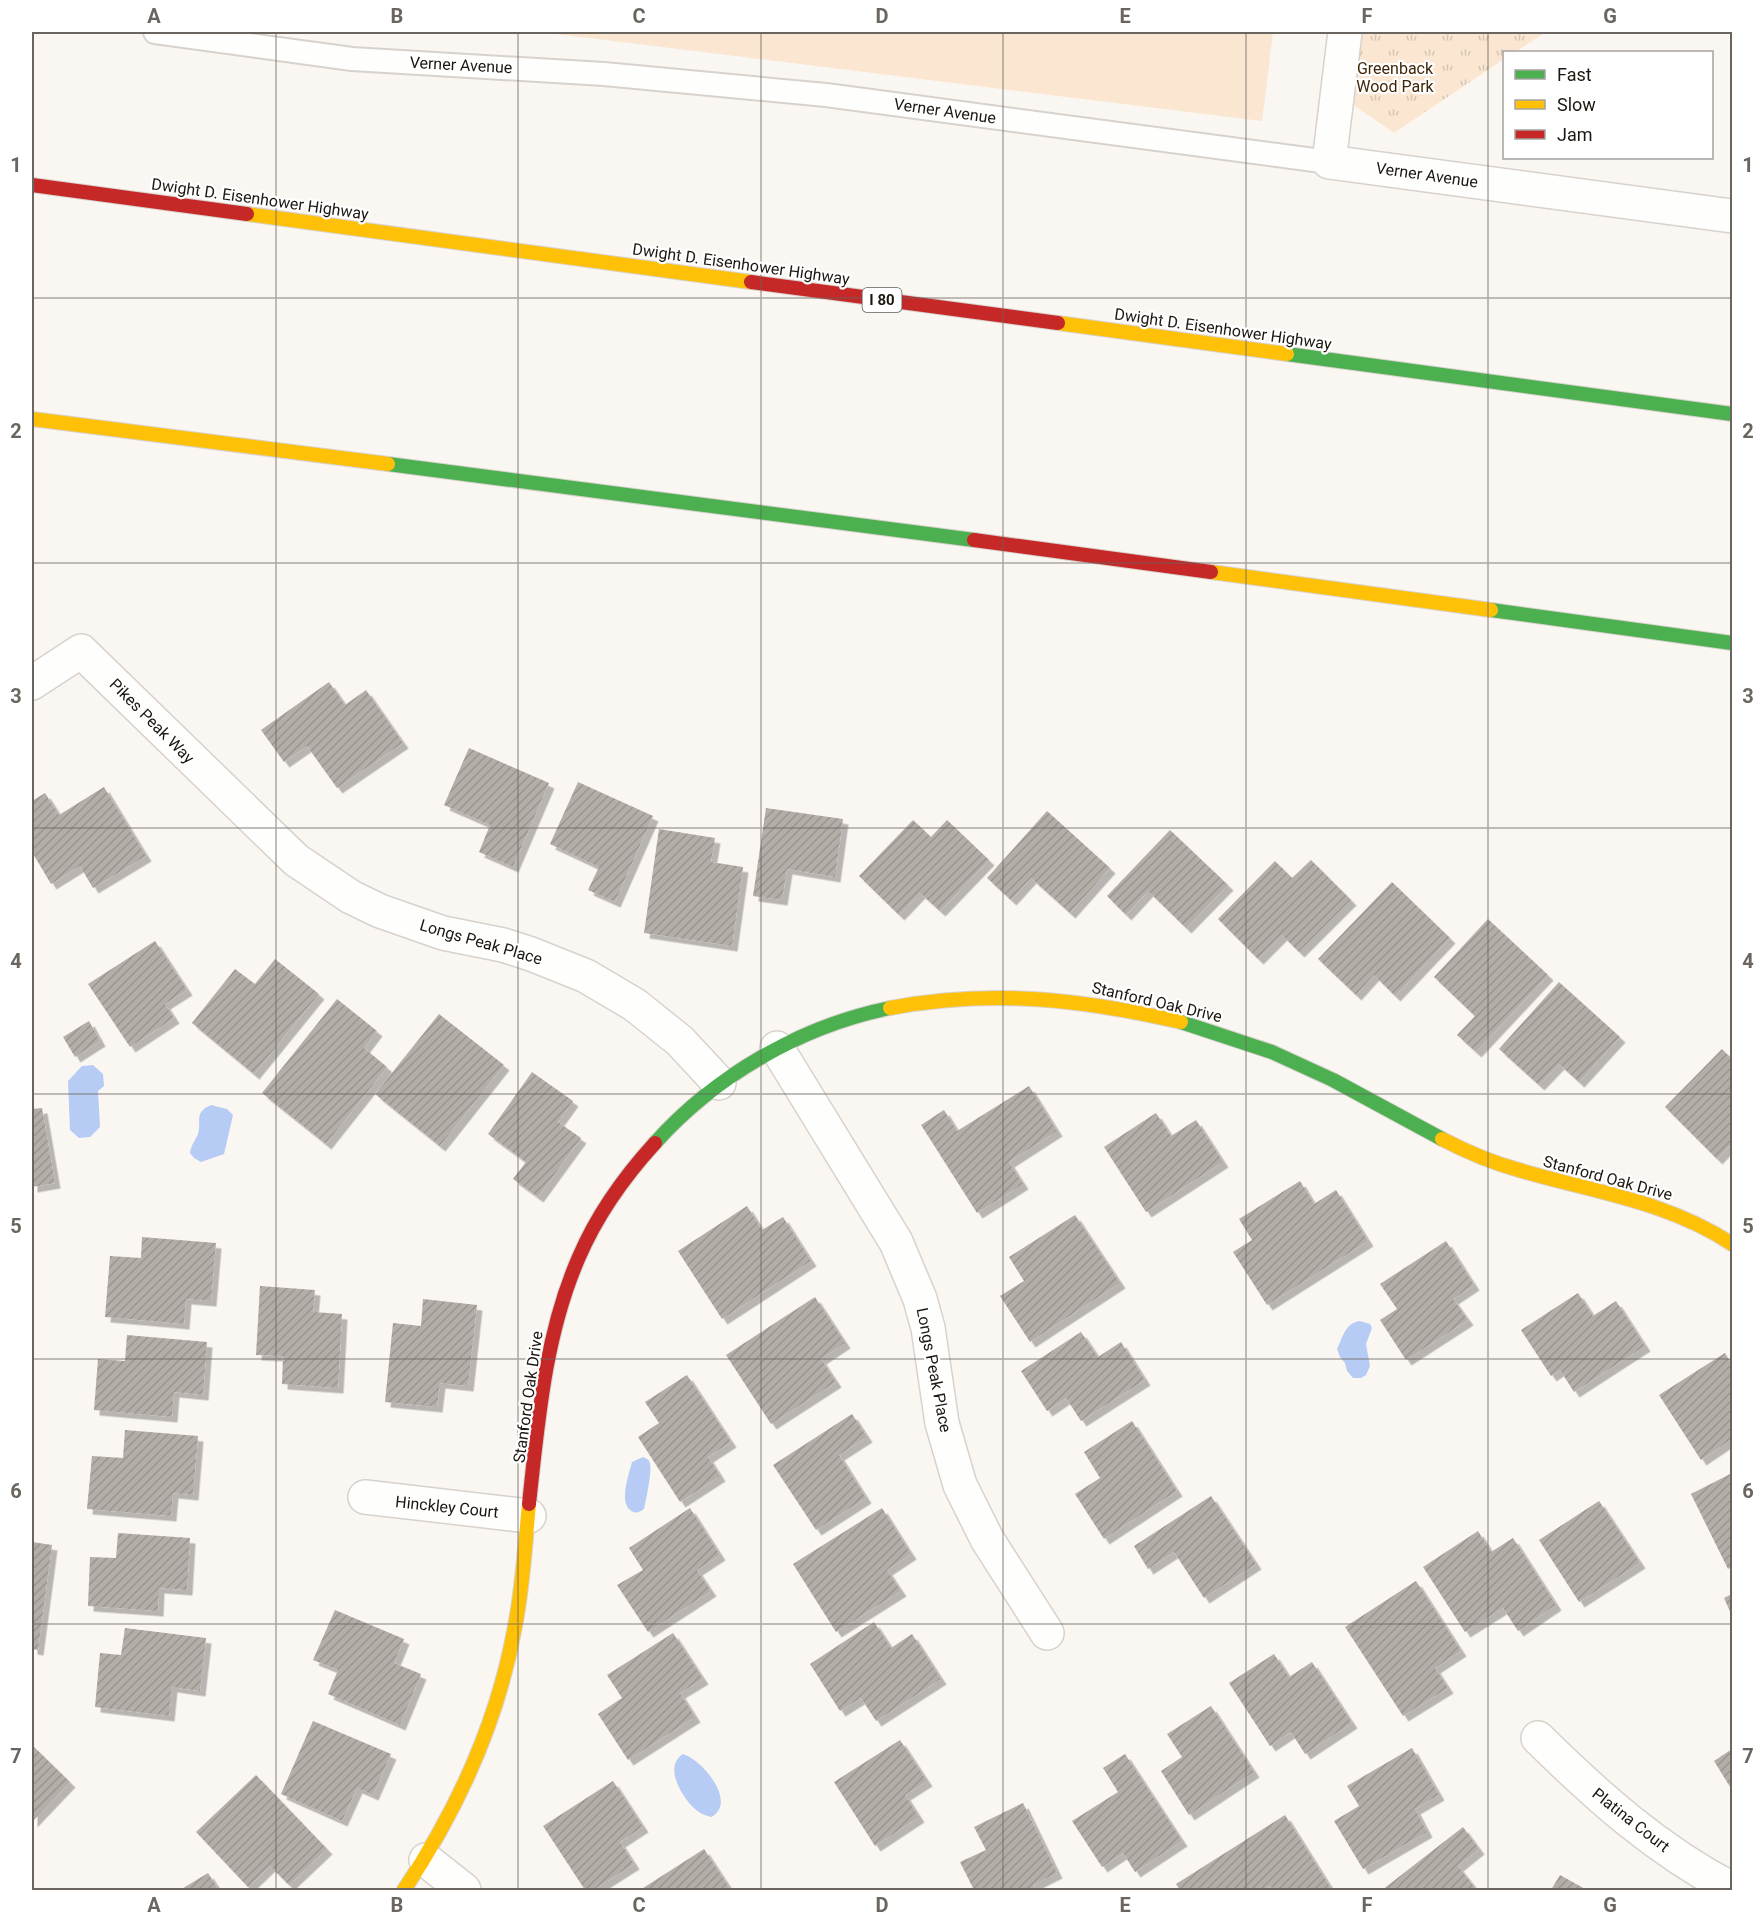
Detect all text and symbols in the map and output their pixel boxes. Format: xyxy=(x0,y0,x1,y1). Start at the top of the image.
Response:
text: A xyxy=(147,4,161,28)
text: B xyxy=(391,4,403,28)
text: C xyxy=(632,4,646,28)
text: D xyxy=(876,4,889,28)
text: E xyxy=(1119,4,1131,28)
text: F xyxy=(1362,4,1373,28)
text: G xyxy=(1603,4,1617,28)
legend xyxy=(1503,51,1713,159)
street label: Verner Avenue xyxy=(409,53,513,77)
park label: Greenback Wood Park xyxy=(1356,59,1435,96)
text: Fast xyxy=(1557,64,1592,85)
street label: Verner Avenue xyxy=(893,94,997,128)
text: Slow xyxy=(1557,94,1596,115)
text: Jam xyxy=(1557,124,1593,145)
text: 1 xyxy=(10,153,22,177)
text: 1 xyxy=(1742,153,1754,177)
street label: Verner Avenue xyxy=(1375,158,1479,192)
street label: Dwight D. Eisenhower Highway xyxy=(150,174,370,224)
street label: Dwight D. Eisenhower Highway xyxy=(631,239,851,289)
road number: I 80 xyxy=(862,288,902,312)
street label: Dwight D. Eisenhower Highway xyxy=(1113,304,1333,354)
text: 2 xyxy=(10,419,22,443)
text: 2 xyxy=(1742,419,1754,443)
street label: Pikes Peak Way xyxy=(106,675,199,768)
text: 3 xyxy=(10,684,22,708)
text: 3 xyxy=(1742,684,1754,708)
street label: Longs Peak Place xyxy=(418,915,544,969)
text: 4 xyxy=(10,949,22,973)
text: 4 xyxy=(1742,949,1754,973)
street label: Stanford Oak Drive xyxy=(1090,978,1224,1026)
street label: Stanford Oak Drive xyxy=(1541,1152,1675,1204)
text: 5 xyxy=(10,1214,22,1238)
text: 5 xyxy=(1742,1214,1754,1238)
street label: Longs Peak Place xyxy=(913,1306,955,1434)
street label: Stanford Oak Drive xyxy=(509,1330,547,1464)
text: 6 xyxy=(10,1479,22,1503)
text: 6 xyxy=(1742,1479,1754,1503)
street label: Hinckley Court xyxy=(394,1492,500,1522)
text: 7 xyxy=(10,1744,22,1768)
text: 7 xyxy=(1742,1744,1754,1768)
street label: Platina Court xyxy=(1589,1784,1673,1856)
text: A xyxy=(147,1893,161,1917)
text: B xyxy=(391,1893,403,1917)
text: C xyxy=(632,1893,646,1917)
text: D xyxy=(876,1893,889,1917)
text: E xyxy=(1119,1893,1131,1917)
text: F xyxy=(1362,1893,1373,1917)
text: G xyxy=(1603,1893,1617,1917)

